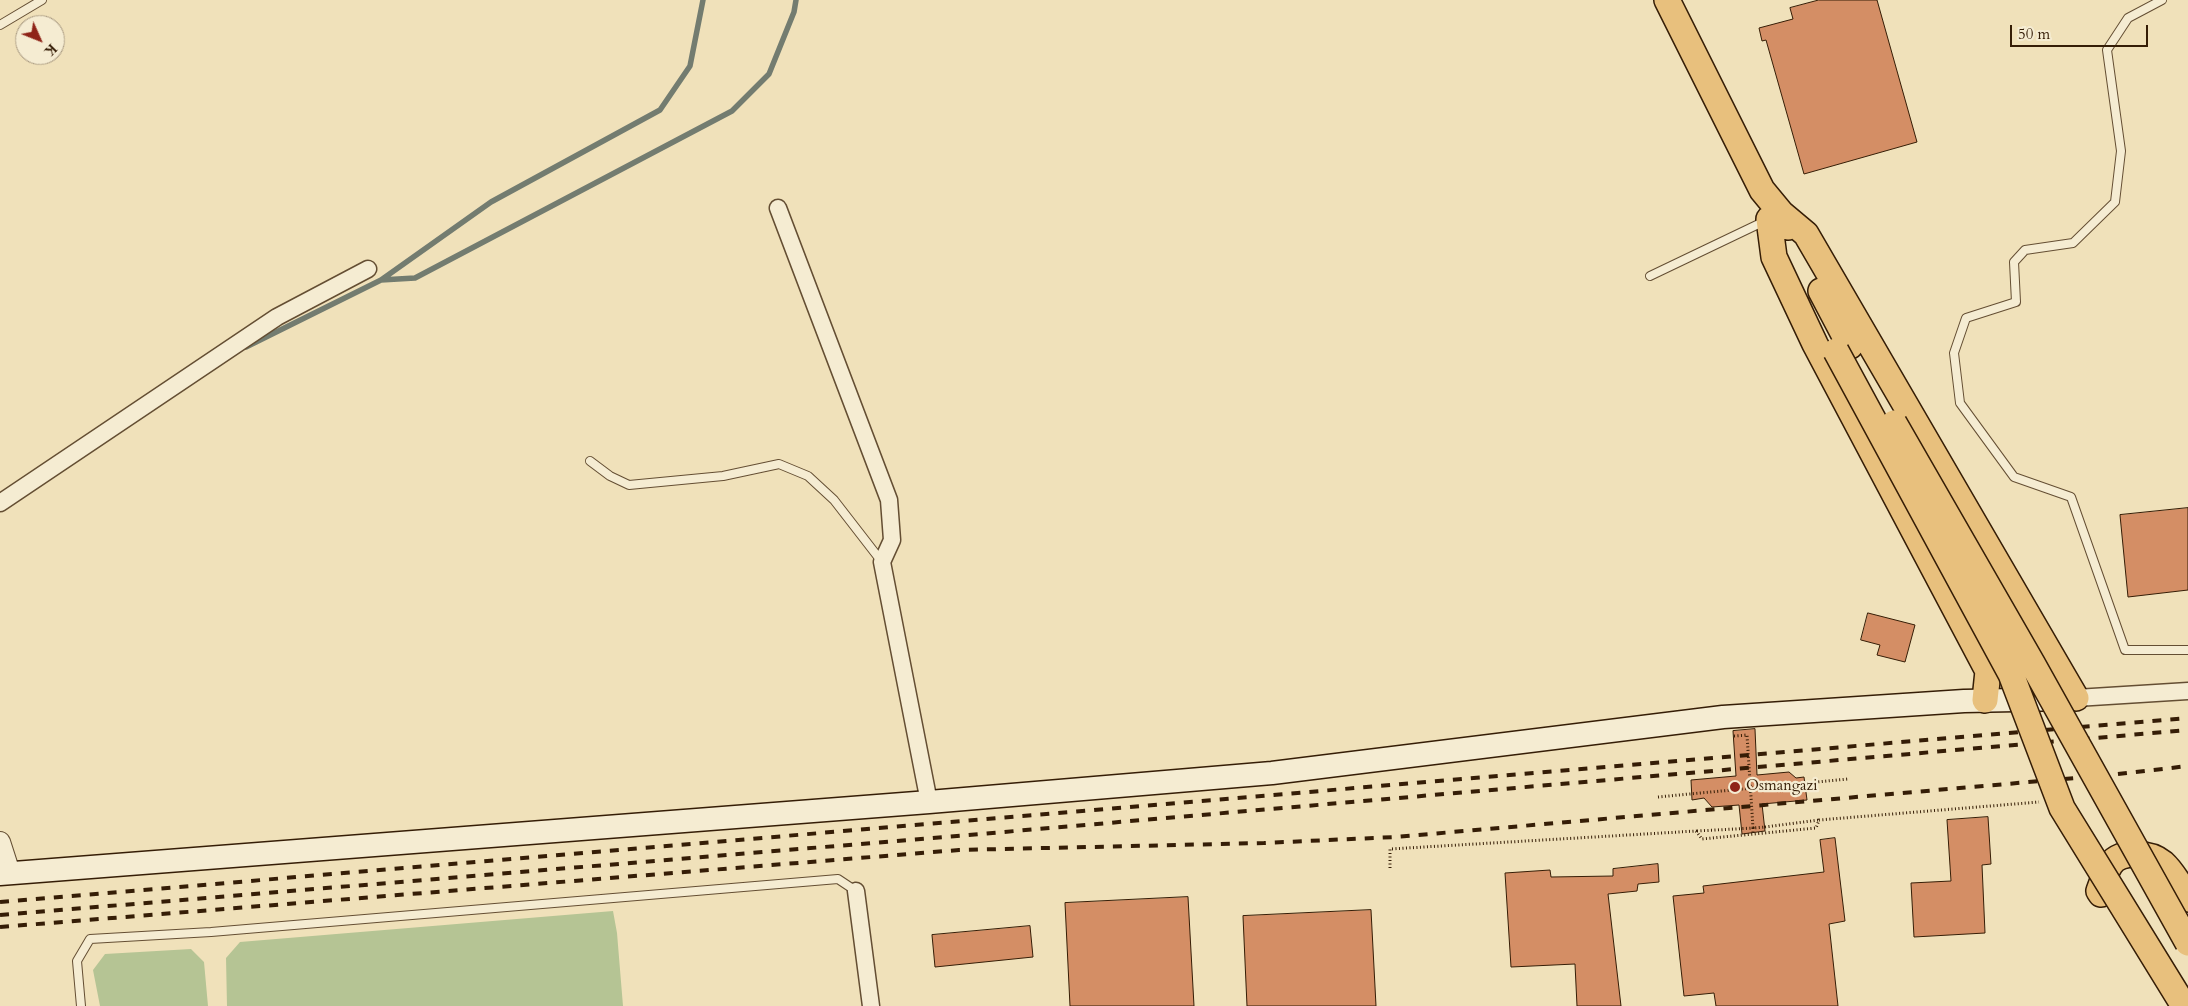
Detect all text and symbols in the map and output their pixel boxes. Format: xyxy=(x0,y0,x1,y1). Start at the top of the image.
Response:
north arrow xyxy=(15,15,65,65)
scale bar xyxy=(2013,15,2150,47)
text: 50 m xyxy=(2018,24,2050,44)
text: K xyxy=(40,39,61,61)
place label: Osmangazi xyxy=(1746,778,1817,796)
marker: Osmangazi xyxy=(1728,780,1742,794)

